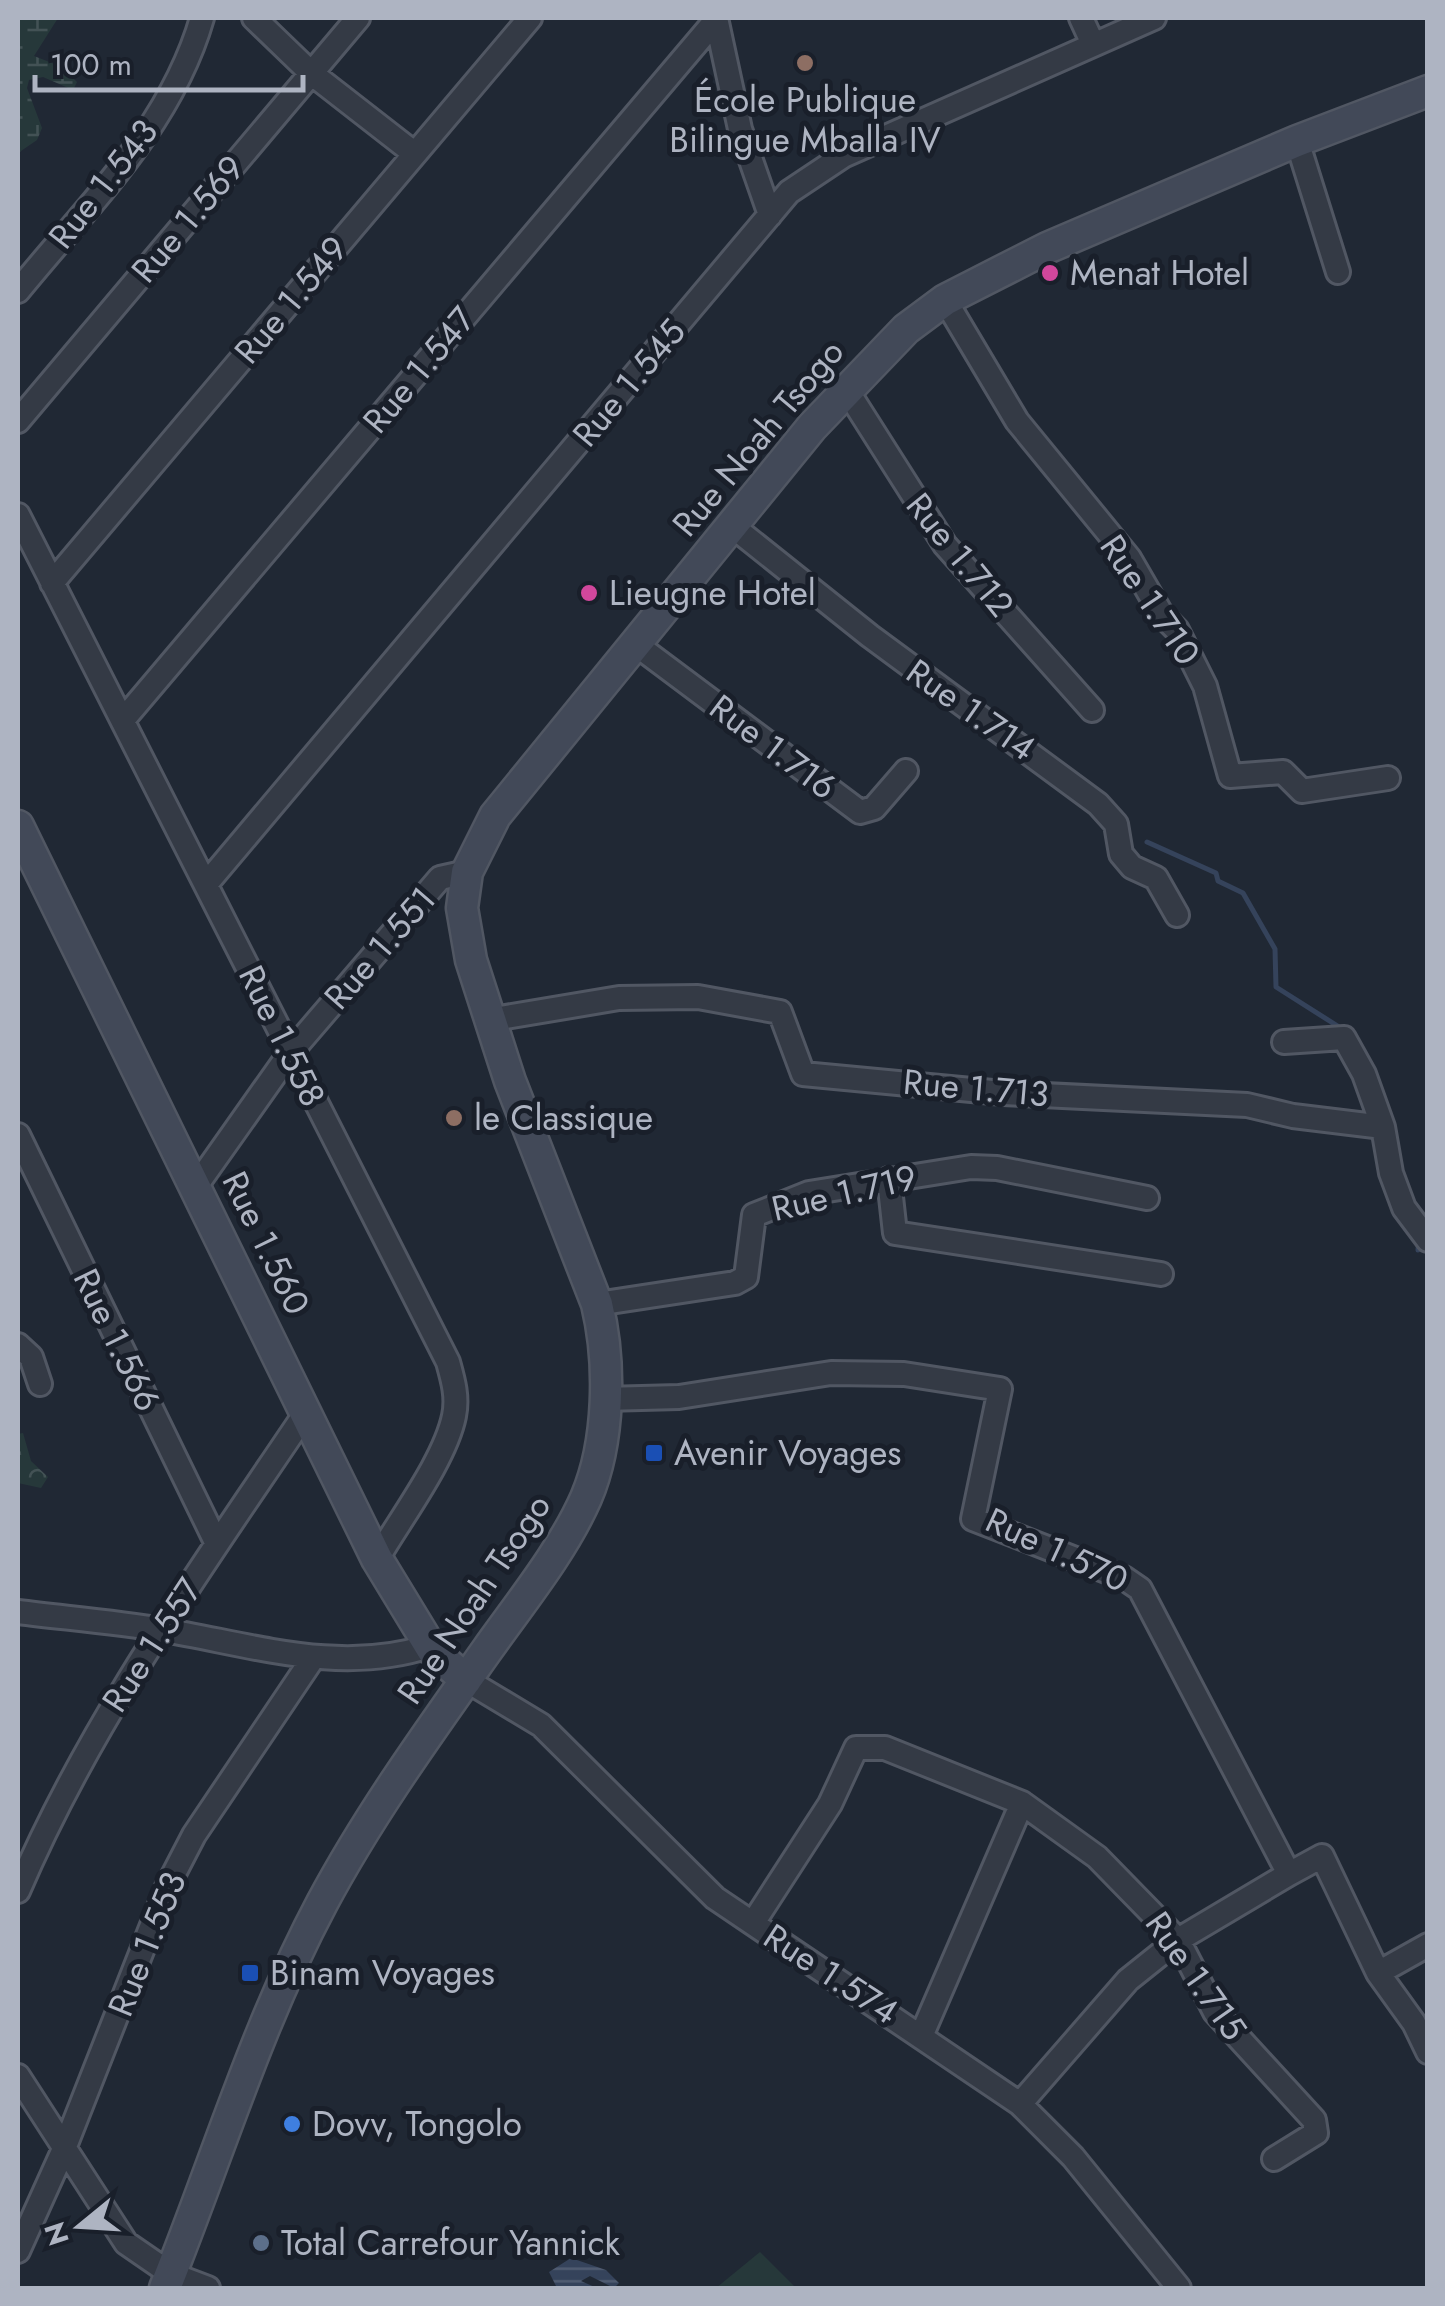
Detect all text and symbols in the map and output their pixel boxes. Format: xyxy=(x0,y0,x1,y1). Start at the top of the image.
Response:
scale bar xyxy=(35,30,302,92)
text: 100 m xyxy=(50,43,132,86)
marker: École Publique Bilingue Mballa IV xyxy=(794,52,816,74)
place label: École Publique Bilingue Mballa IV xyxy=(669,75,941,165)
street label: Rue 1.543 xyxy=(37,109,169,259)
street label: Rue 1.569 xyxy=(120,144,256,294)
street label: Rue 1.549 xyxy=(223,225,359,375)
place label: Menat Hotel xyxy=(1070,248,1249,298)
marker: Menat Hotel xyxy=(1039,262,1061,284)
street label: Rue 1.547 xyxy=(351,296,487,444)
street label: Rue 1.545 xyxy=(561,308,697,458)
street label: Rue Noah Tsogo xyxy=(661,329,855,547)
street label: Rue 1.712 xyxy=(894,482,1026,628)
street label: Rue 1.710 xyxy=(1088,525,1212,675)
place label: Lieugne Hotel xyxy=(609,568,816,618)
marker: Lieugne Hotel xyxy=(578,582,600,604)
street label: Rue 1.714 xyxy=(896,647,1046,773)
street label: Rue 1.716 xyxy=(699,683,847,811)
street label: Rue 1.551 xyxy=(313,876,447,1020)
street label: Rue 1.558 xyxy=(226,957,338,1115)
street label: Rue 1.713 xyxy=(901,1057,1051,1119)
place label: le Classique xyxy=(474,1093,653,1143)
marker: le Classique xyxy=(443,1107,465,1129)
street label: Rue 1.719 xyxy=(767,1152,921,1234)
street label: Rue 1.560 xyxy=(210,1163,322,1323)
street label: Rue 1.566 xyxy=(61,1260,173,1420)
place label: Avenir Voyages xyxy=(674,1428,901,1478)
marker: Avenir Voyages xyxy=(643,1442,665,1464)
street label: Rue Noah Tsogo xyxy=(385,1484,563,1714)
street label: Rue 1.570 xyxy=(978,1495,1136,1605)
street label: Rue 1.557 xyxy=(90,1568,214,1722)
street label: Rue 1.553 xyxy=(95,1864,199,2024)
street label: Rue 1.715 xyxy=(1133,1902,1259,2050)
street label: Rue 1.574 xyxy=(754,1912,908,2036)
place label: Binam Voyages xyxy=(270,1948,495,1998)
marker: Binam Voyages xyxy=(239,1962,261,1984)
place label: Dovv, Tongolo xyxy=(312,2099,522,2149)
marker: Dovv, Tongolo xyxy=(281,2113,303,2135)
north arrow xyxy=(30,2176,130,2276)
text: N xyxy=(34,2217,80,2250)
place label: Total Carrefour Yannick xyxy=(281,2218,621,2268)
marker: Total Carrefour Yannick xyxy=(250,2232,272,2254)

